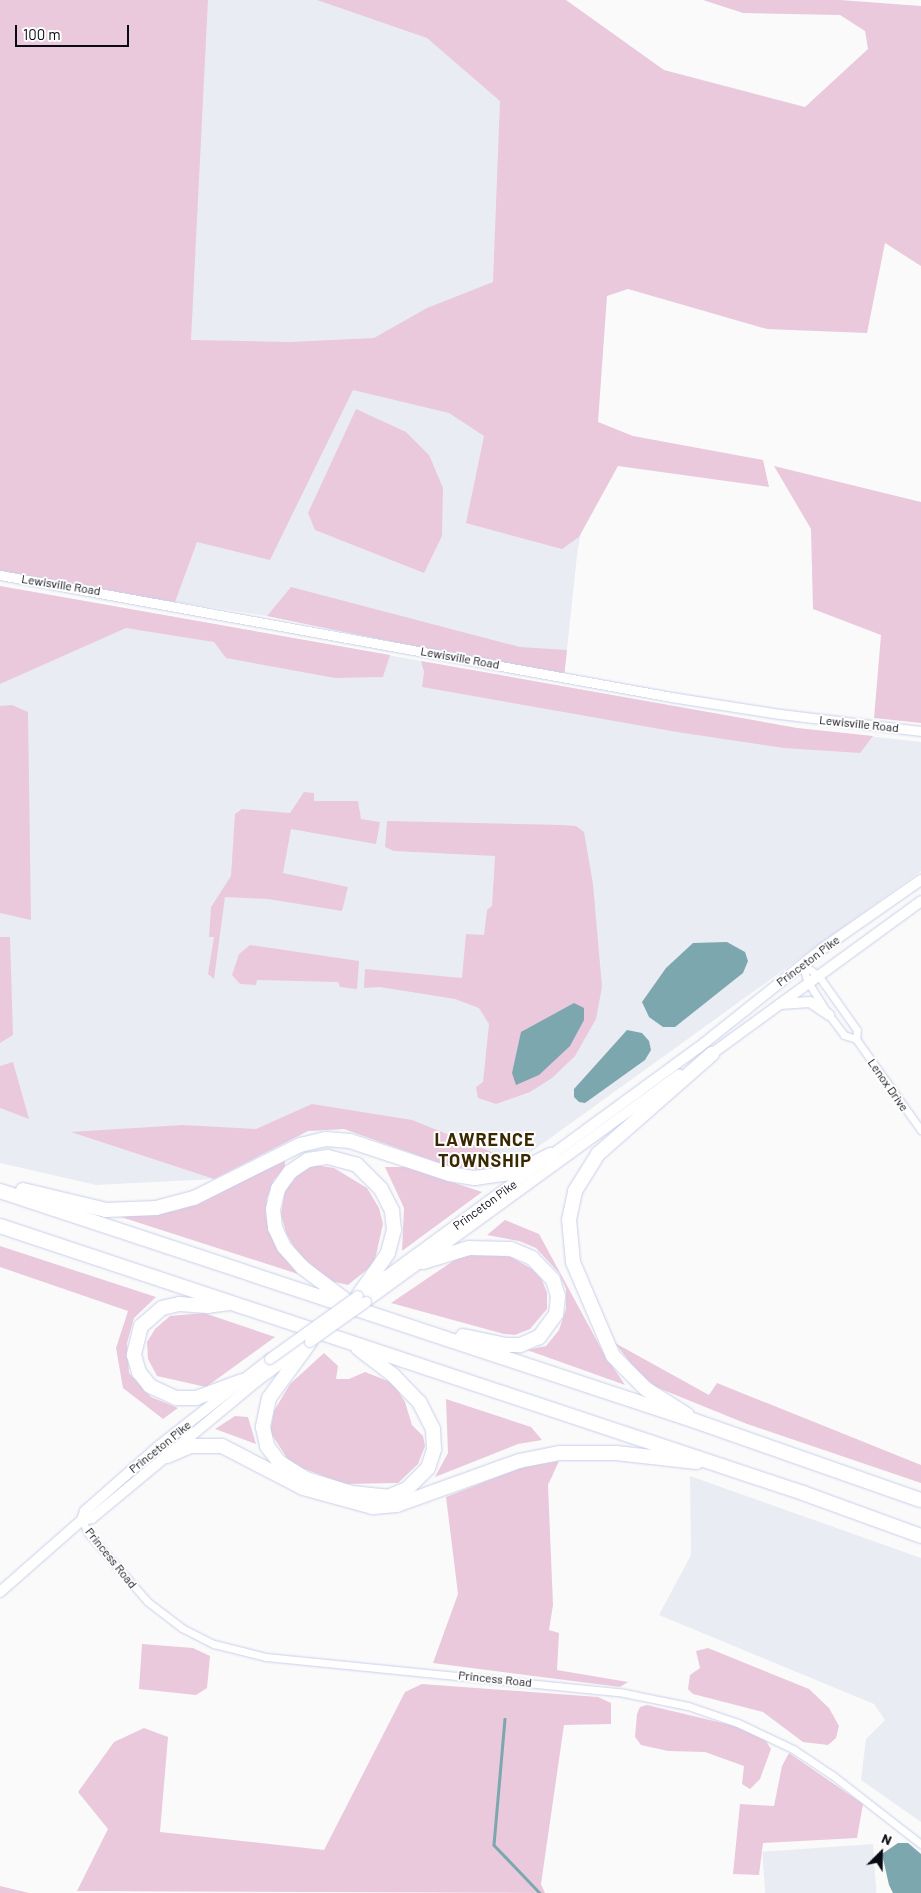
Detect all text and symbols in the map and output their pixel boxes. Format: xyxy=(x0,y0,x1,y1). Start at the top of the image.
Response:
scale bar xyxy=(18,15,131,47)
text: 100 m xyxy=(23,25,61,43)
street label: Lewisville Road xyxy=(20,572,102,598)
street label: Lewisville Road xyxy=(419,644,501,672)
street label: Lewisville Road xyxy=(819,713,899,735)
street label: Princeton Pike xyxy=(774,933,842,989)
street label: Lenox Drive xyxy=(865,1056,911,1114)
district label: LAWRENCE TOWNSHIP xyxy=(433,1129,537,1172)
street label: Princeton Pike xyxy=(450,1177,520,1233)
street label: Princeton Pike xyxy=(126,1418,194,1476)
street label: Princess Road xyxy=(82,1525,140,1591)
street label: Princess Road xyxy=(458,1668,532,1690)
north arrow xyxy=(856,1828,906,1878)
text: N xyxy=(879,1829,895,1848)

